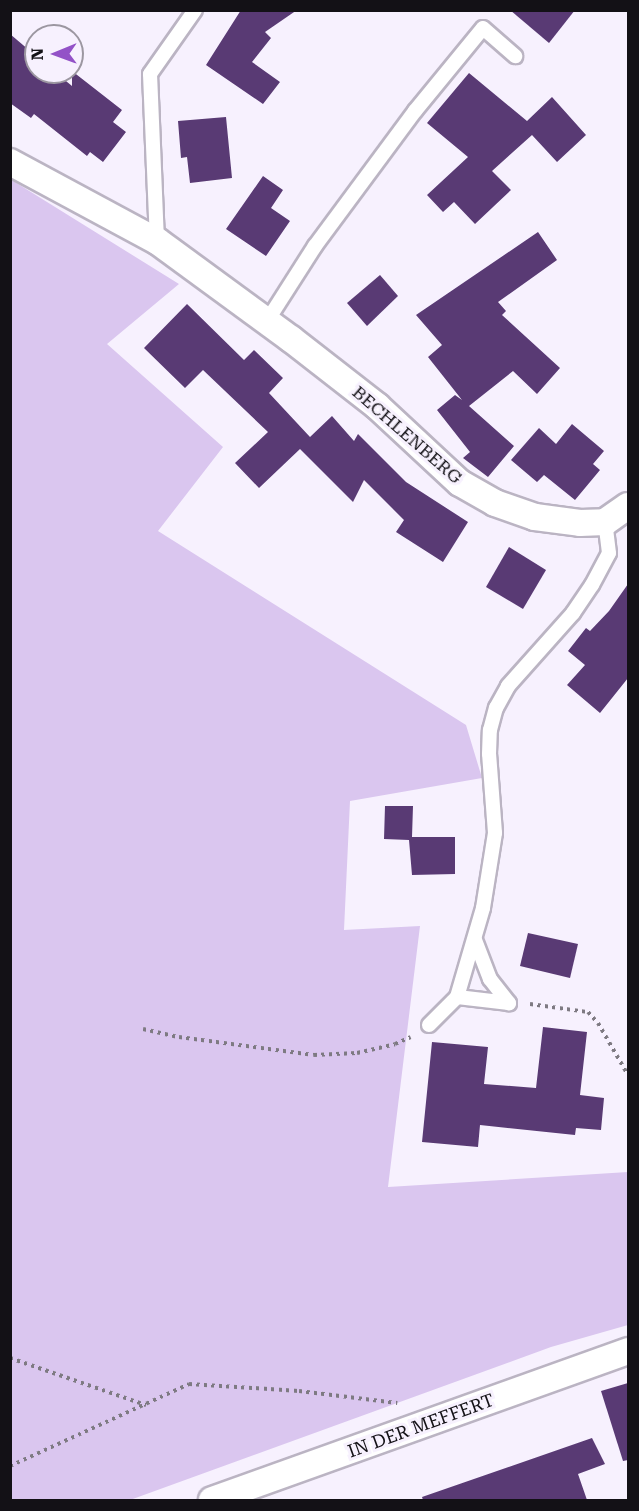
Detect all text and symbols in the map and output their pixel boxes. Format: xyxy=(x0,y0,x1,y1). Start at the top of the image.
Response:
north arrow xyxy=(24,24,84,84)
text: N xyxy=(28,48,47,61)
street label: BECHLENBERG xyxy=(348,381,466,489)
street label: IN DER MEFFERT xyxy=(345,1389,497,1463)

